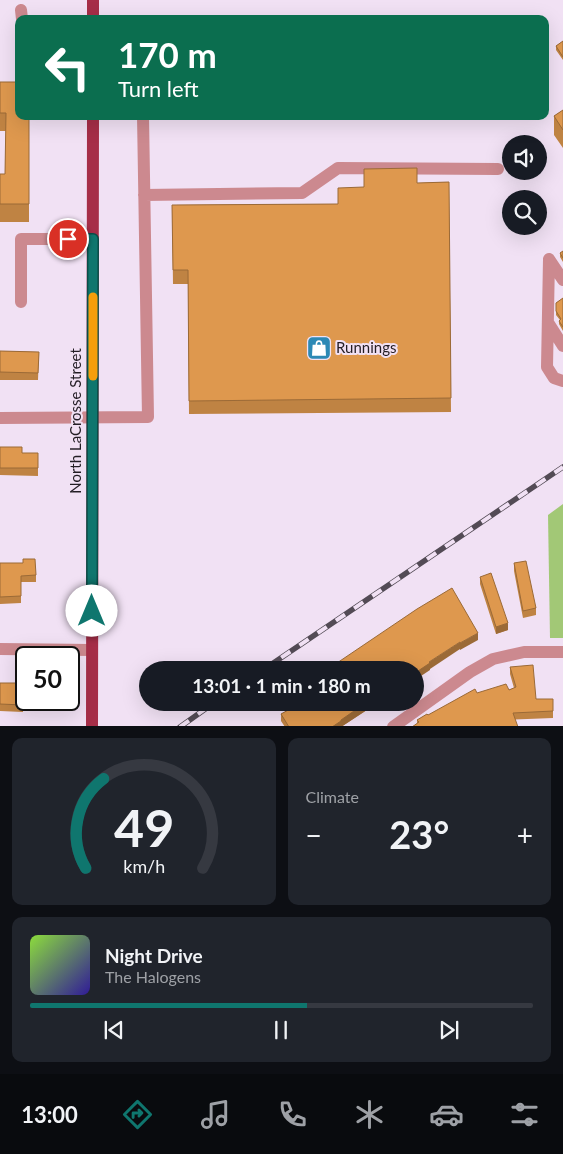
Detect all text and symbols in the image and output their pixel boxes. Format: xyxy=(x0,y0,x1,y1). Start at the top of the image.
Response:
text: 170 m xyxy=(118,33,217,75)
icon: left xyxy=(35,35,100,100)
text: Turn left xyxy=(118,75,199,102)
map controls xyxy=(502,135,547,235)
button: sound xyxy=(502,135,547,180)
button: search xyxy=(502,190,547,235)
pin xyxy=(47,218,89,260)
icon: arrive xyxy=(54,225,82,253)
shop icon: Runnings xyxy=(306,335,332,361)
place label: Runnings xyxy=(336,338,396,356)
street label: North LaCrosse Street xyxy=(66,348,84,494)
position arrow xyxy=(65,584,117,636)
speed limit sign: 50 xyxy=(15,646,80,711)
text: 13:01 · 1 min · 180 m xyxy=(192,674,371,697)
text: Climate xyxy=(306,787,359,806)
text: 49 xyxy=(114,796,174,858)
text: 23° xyxy=(389,811,449,857)
text: − xyxy=(306,818,322,852)
text: + xyxy=(517,818,533,852)
text: km/h xyxy=(123,855,165,877)
text: Night Drive xyxy=(105,944,203,967)
text: The Halogens xyxy=(105,967,201,986)
icon: previous xyxy=(100,1016,128,1044)
icon: pause xyxy=(267,1016,295,1044)
icon: next xyxy=(435,1016,463,1044)
icon: directions xyxy=(120,1097,155,1132)
icon: music xyxy=(198,1097,233,1132)
icon: phone xyxy=(275,1097,310,1132)
icon: climate xyxy=(352,1097,387,1132)
icon: car xyxy=(429,1097,464,1132)
icon: filters xyxy=(507,1097,542,1132)
text: 13:00 xyxy=(21,1101,78,1128)

